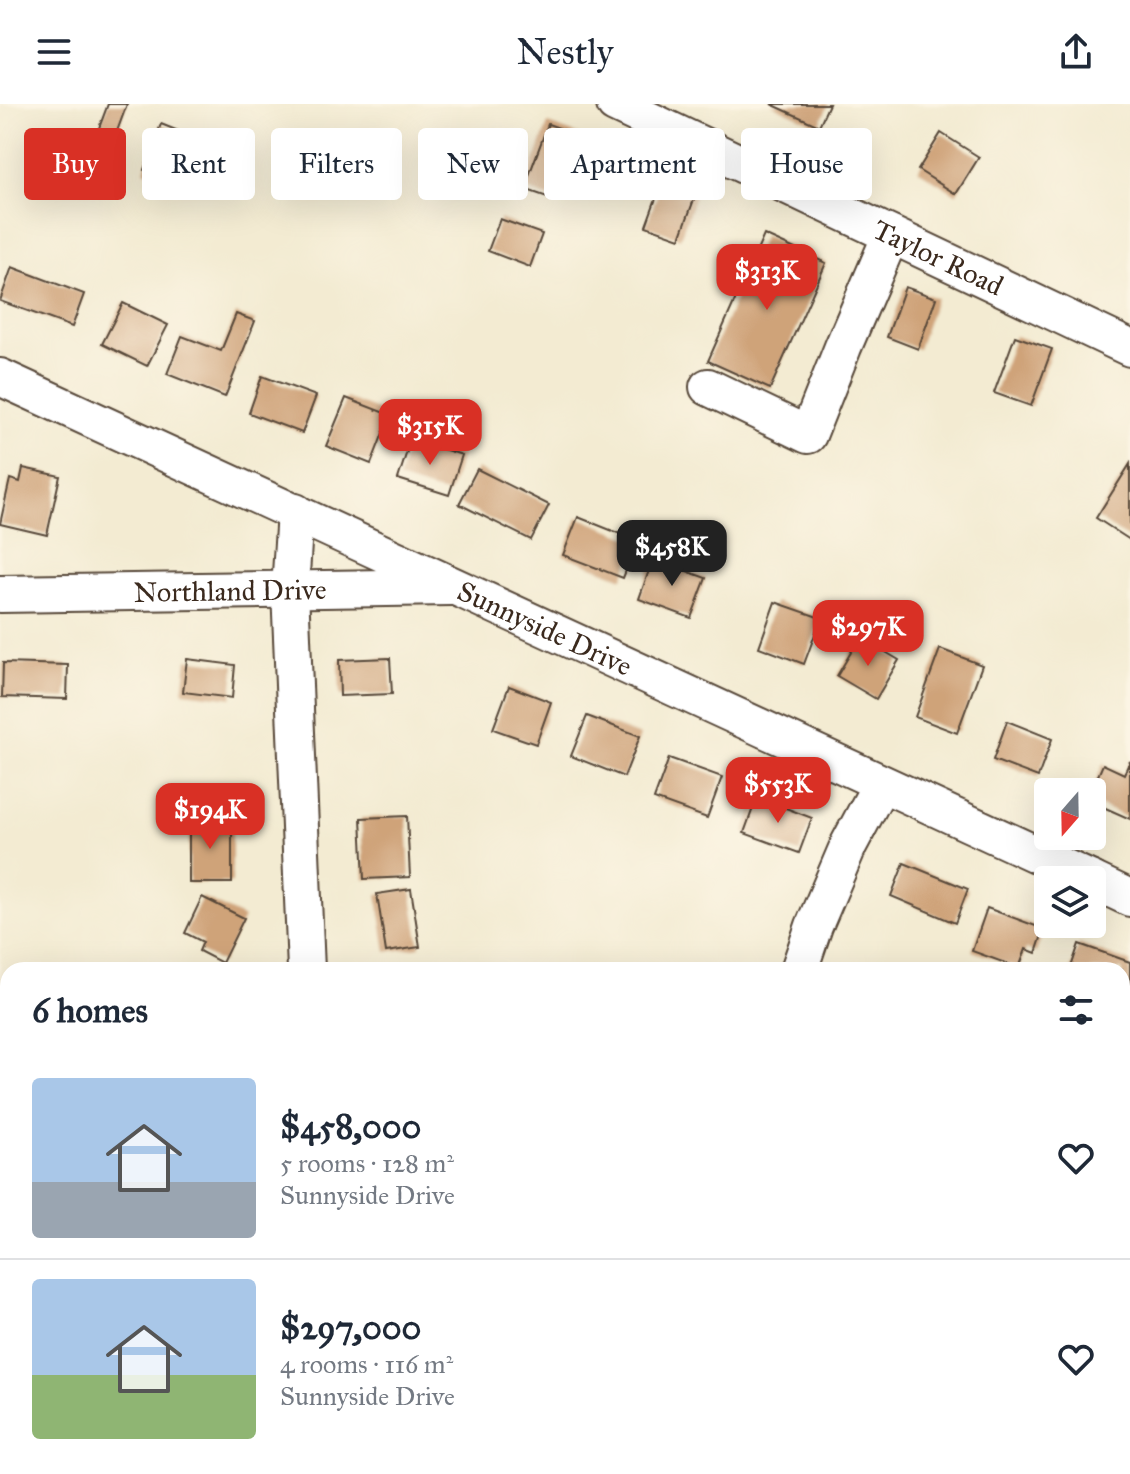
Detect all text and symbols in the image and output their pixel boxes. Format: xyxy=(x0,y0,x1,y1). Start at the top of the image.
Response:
icon: menu xyxy=(32,30,76,74)
text: Nestly xyxy=(517,30,613,74)
icon: share xyxy=(1054,30,1098,74)
chip: Buy xyxy=(24,128,126,200)
chip: Rent xyxy=(142,128,255,200)
chip: Filters xyxy=(271,128,402,200)
chip: New xyxy=(418,128,528,200)
chip: Apartment xyxy=(544,128,725,200)
chip: House xyxy=(741,128,872,200)
street label: Taylor Road xyxy=(868,212,1009,304)
pin: $313K xyxy=(711,244,823,312)
text: $313K xyxy=(734,254,800,286)
pin: $315K xyxy=(374,399,486,467)
text: $315K xyxy=(397,409,463,441)
pin: $458K xyxy=(616,520,728,588)
text: $458K xyxy=(635,530,709,562)
street label: Northland Drive xyxy=(133,572,327,610)
street label: Sunnyside Drive xyxy=(452,573,638,684)
pin: $297K xyxy=(812,600,924,668)
text: $297K xyxy=(831,610,905,642)
pin: $553K xyxy=(722,757,834,825)
text: $553K xyxy=(744,767,812,799)
north arrow xyxy=(1034,778,1106,850)
map controls xyxy=(1034,778,1106,938)
pin: $194K xyxy=(154,783,266,851)
text: $194K xyxy=(174,793,246,825)
button: layers xyxy=(1034,866,1106,938)
icon: filters xyxy=(1054,988,1098,1032)
text: 6 homes xyxy=(32,990,148,1031)
text: $458,000 xyxy=(280,1106,421,1147)
icon: home xyxy=(96,1110,192,1206)
icon: heart xyxy=(1054,1136,1098,1180)
text: 5 rooms · 128 m² xyxy=(280,1147,454,1179)
text: Sunnyside Drive xyxy=(280,1179,455,1211)
text: $297,000 xyxy=(280,1307,421,1348)
icon: home xyxy=(96,1311,192,1407)
icon: heart xyxy=(1054,1337,1098,1381)
text: 4 rooms · 116 m² xyxy=(280,1348,453,1380)
text: Sunnyside Drive xyxy=(280,1380,455,1412)

